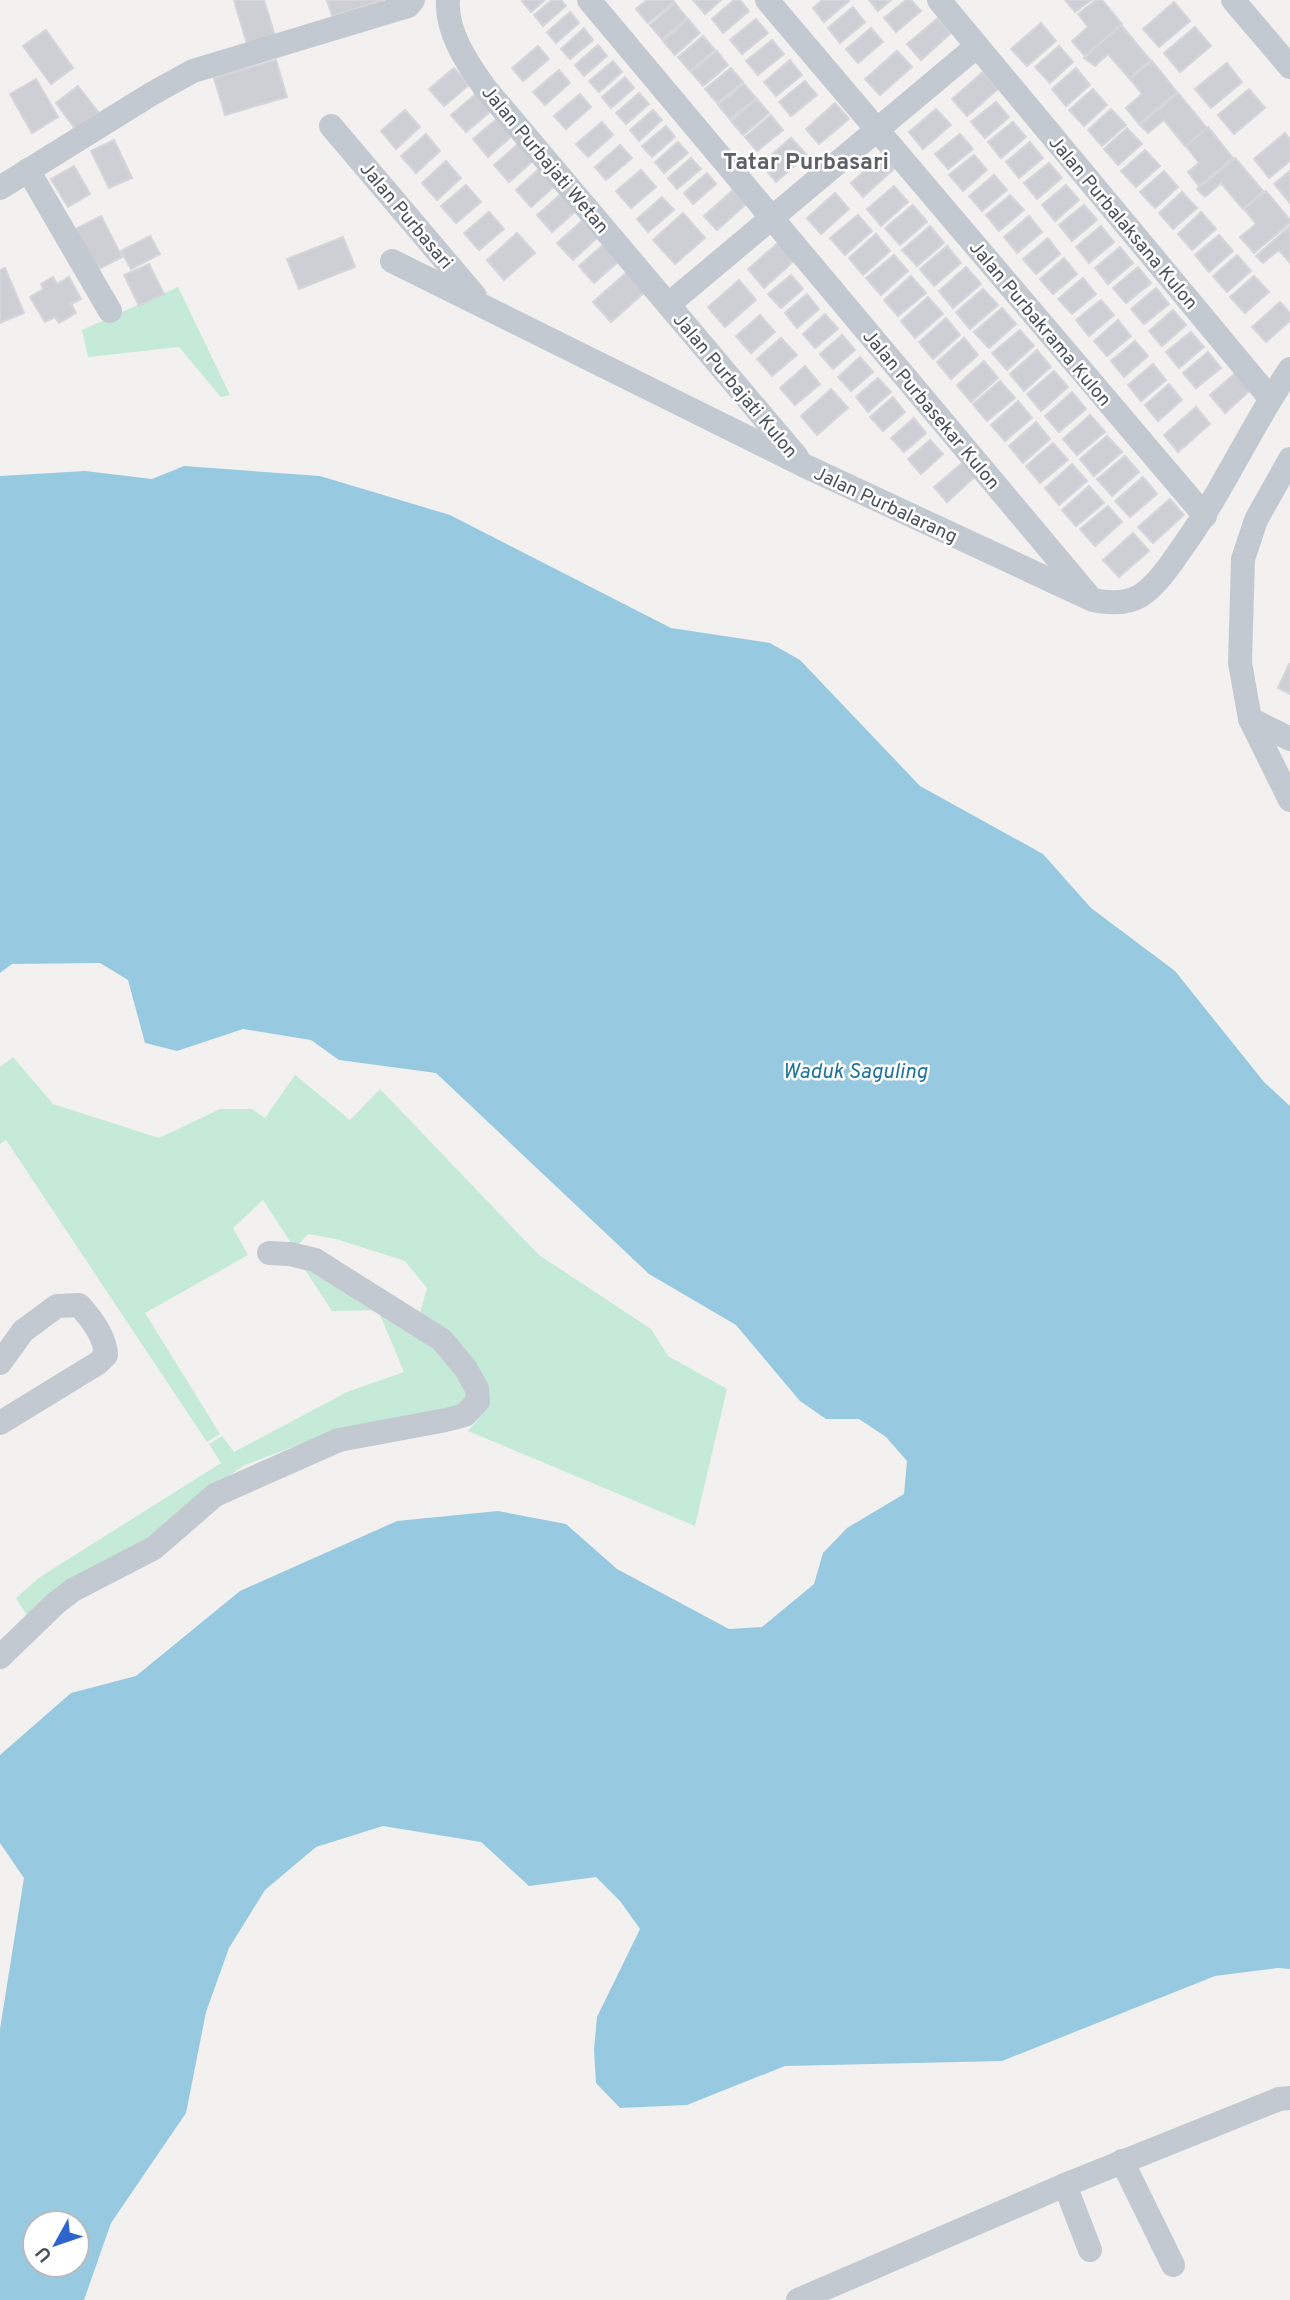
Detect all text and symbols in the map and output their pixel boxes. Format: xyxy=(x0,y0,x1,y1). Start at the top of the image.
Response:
street label: Jalan Purbajati Wetan xyxy=(476,81,613,239)
street label: Jalan Purbalaksana Kulon xyxy=(1043,131,1202,315)
district label: Tatar Purbasari xyxy=(723,149,889,178)
street label: Jalan Purbasari xyxy=(354,158,457,275)
street label: Jalan Purbakrama Kulon xyxy=(963,237,1116,412)
street label: Jalan Purbajati Kulon xyxy=(667,309,802,464)
street label: Jalan Purbasekar Kulon xyxy=(857,325,1004,495)
street label: Jalan Purbalarang xyxy=(810,462,961,550)
water label: Waduk Saguling xyxy=(783,1059,928,1086)
north arrow xyxy=(21,2209,91,2279)
text: U xyxy=(31,2241,58,2267)

